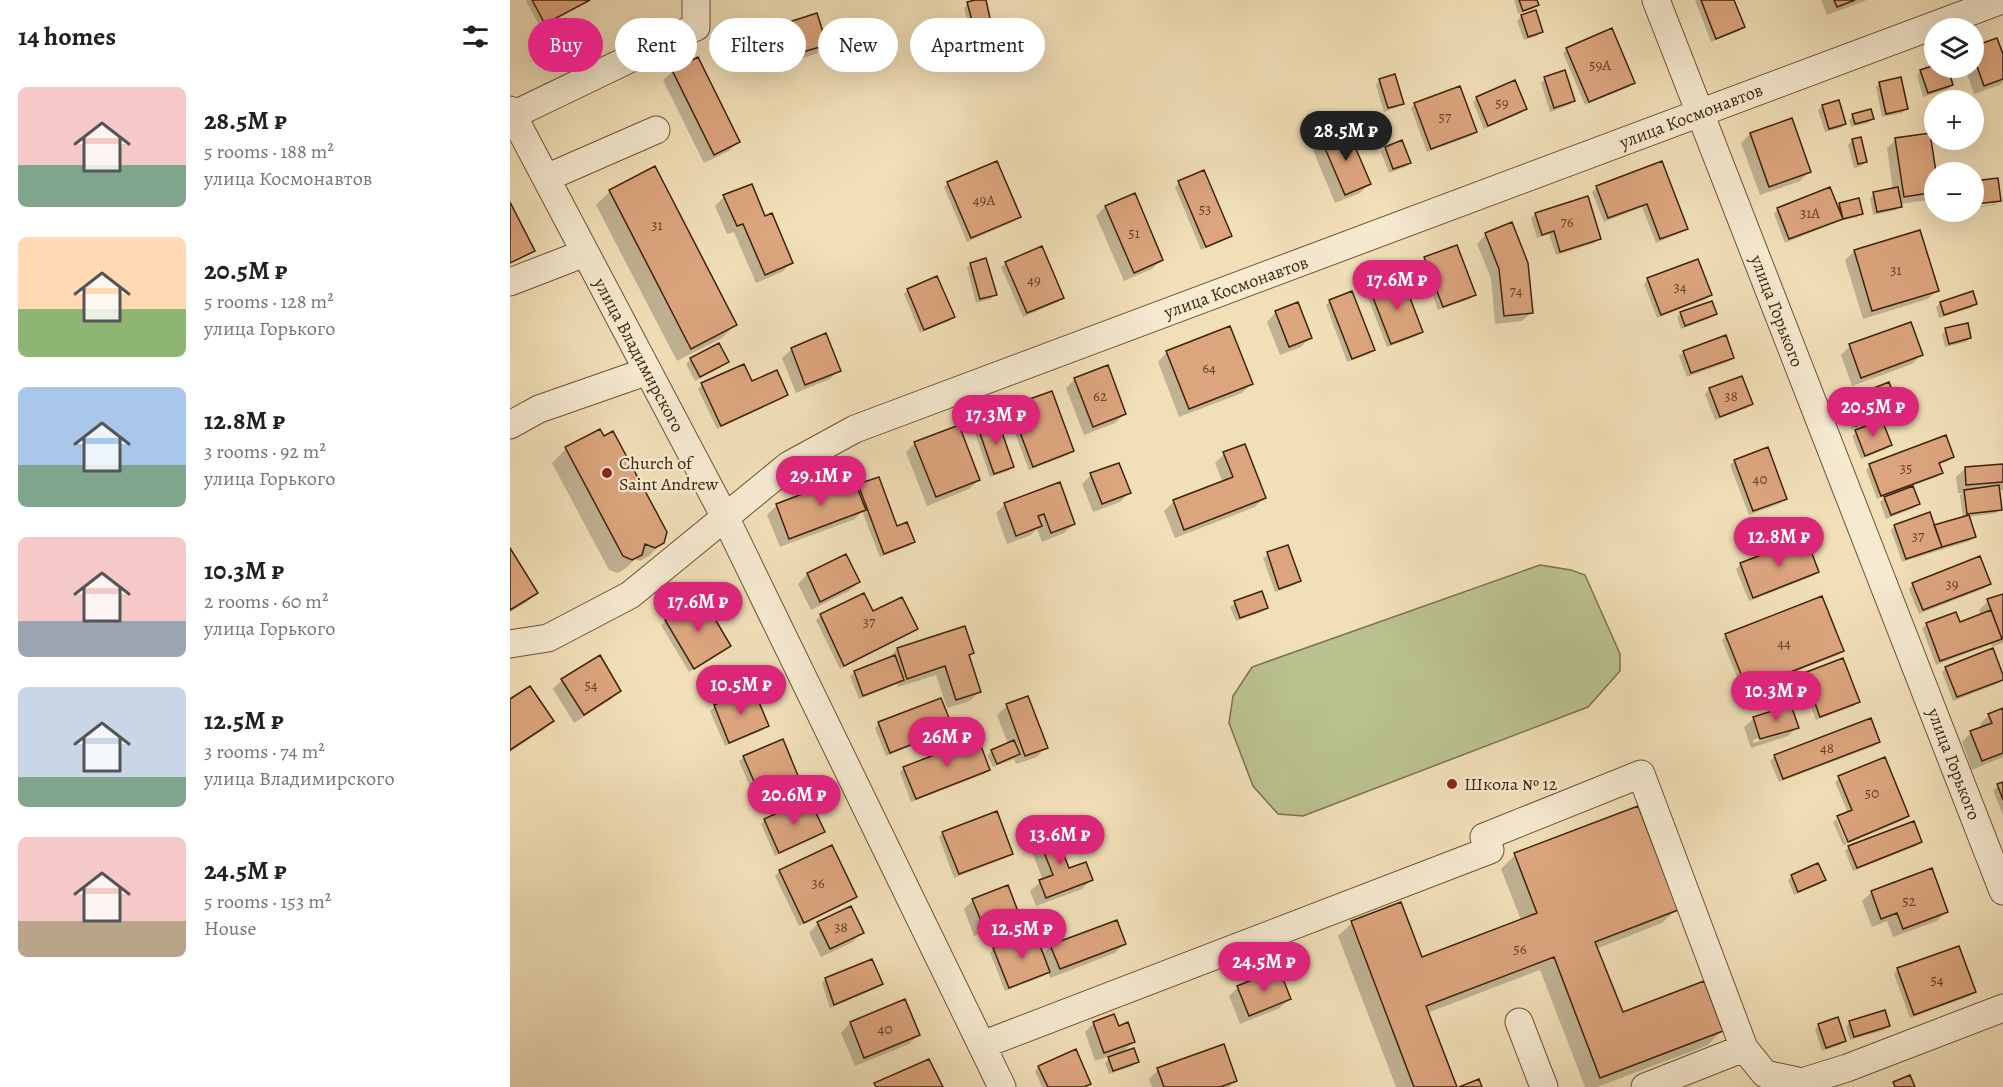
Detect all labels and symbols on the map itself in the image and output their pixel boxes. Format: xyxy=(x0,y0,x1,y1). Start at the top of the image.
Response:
house number: 59А xyxy=(1589,55,1611,75)
street label: улица Космонавтов xyxy=(1615,78,1766,155)
house number: 59 xyxy=(1495,93,1509,113)
house number: 57 xyxy=(1439,107,1452,127)
pin: 28.5M ₽ xyxy=(1291,111,1401,162)
house number: 49А xyxy=(973,190,995,210)
house number: 53 xyxy=(1199,199,1211,219)
house number: 31А xyxy=(1800,203,1820,223)
house number: 76 xyxy=(1560,212,1574,232)
house number: 31 xyxy=(651,215,663,235)
house number: 51 xyxy=(1128,223,1140,243)
street label: улица Космонавтов xyxy=(1160,250,1311,325)
street label: улица Горького xyxy=(1744,251,1809,371)
pin: 17.6M ₽ xyxy=(1342,260,1452,311)
house number: 31 xyxy=(1890,260,1902,280)
house number: 49 xyxy=(1027,270,1041,290)
street label: улица Владимирского xyxy=(588,273,690,436)
house number: 34 xyxy=(1673,277,1687,297)
house number: 74 xyxy=(1509,281,1523,301)
house number: 64 xyxy=(1202,358,1216,378)
house number: 62 xyxy=(1093,386,1107,406)
house number: 38 xyxy=(1724,386,1738,406)
pin: 20.5M ₽ xyxy=(1818,387,1928,438)
pin: 17.3M ₽ xyxy=(941,395,1051,446)
place label: Church of Saint Andrew xyxy=(619,451,718,496)
pin: 29.1M ₽ xyxy=(766,456,876,507)
house number: 35 xyxy=(1900,458,1912,478)
marker: Church of Saint Andrew xyxy=(600,466,614,480)
house number: 40 xyxy=(1753,469,1767,489)
pin: 12.8M ₽ xyxy=(1724,517,1834,568)
house number: 37 xyxy=(1912,526,1925,546)
house number: 39 xyxy=(1945,574,1959,594)
pin: 17.6M ₽ xyxy=(643,582,753,633)
house number: 37 xyxy=(863,612,876,632)
house number: 44 xyxy=(1777,633,1791,653)
pin: 10.5M ₽ xyxy=(686,665,796,716)
pin: 10.3M ₽ xyxy=(1721,671,1831,722)
house number: 54 xyxy=(584,675,598,695)
street label: улица Горького xyxy=(1921,704,1986,824)
pin: 26M ₽ xyxy=(905,717,989,768)
house number: 48 xyxy=(1820,738,1834,758)
place label: Школа № 12 xyxy=(1464,772,1558,796)
pin: 20.6M ₽ xyxy=(739,775,849,826)
marker: Школа № 12 xyxy=(1445,777,1459,791)
house number: 50 xyxy=(1865,783,1879,803)
pin: 13.6M ₽ xyxy=(1005,815,1115,866)
house number: 36 xyxy=(811,873,825,893)
house number: 52 xyxy=(1902,891,1916,911)
pin: 12.5M ₽ xyxy=(967,909,1077,960)
house number: 38 xyxy=(834,917,848,937)
house number: 56 xyxy=(1513,939,1527,959)
pin: 24.5M ₽ xyxy=(1209,942,1319,993)
house number: 54 xyxy=(1930,970,1944,990)
house number: 40 xyxy=(878,1019,892,1039)

